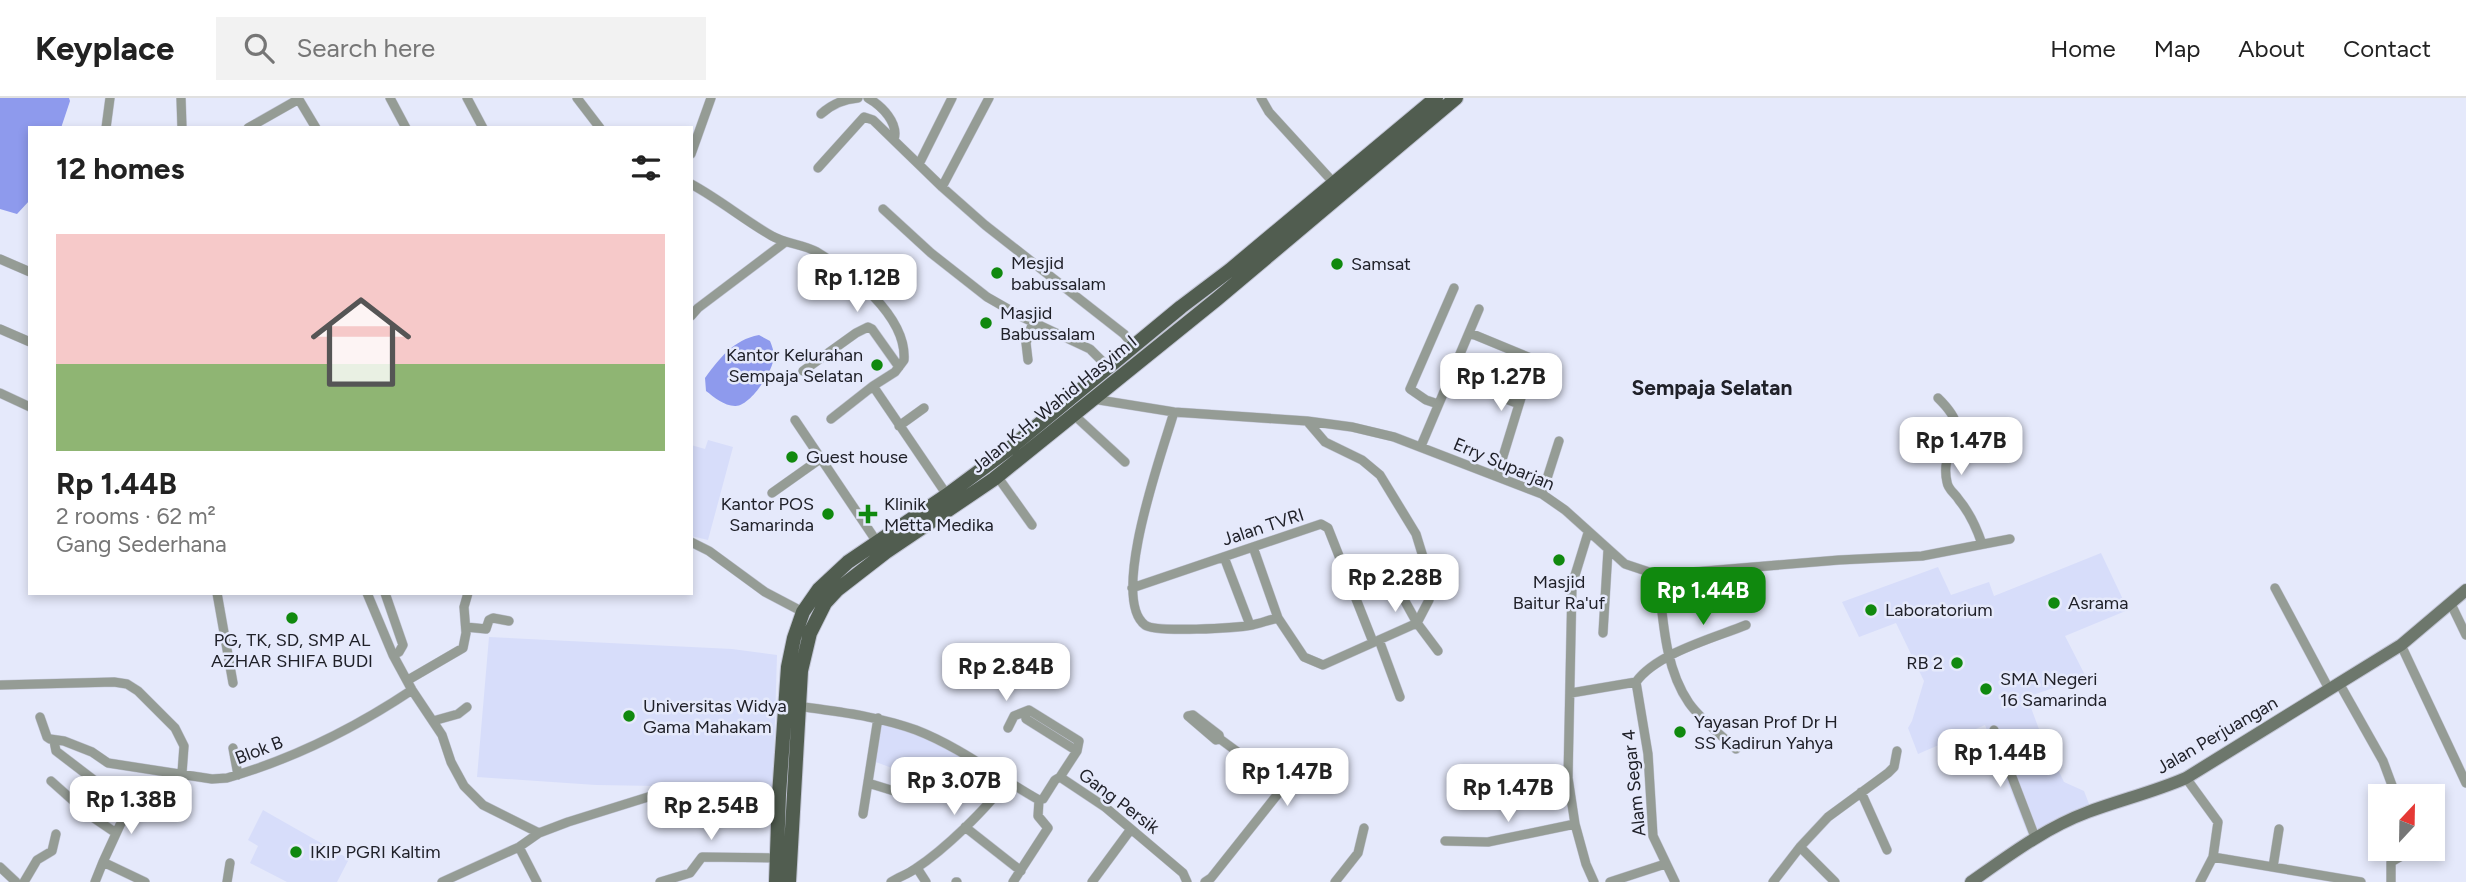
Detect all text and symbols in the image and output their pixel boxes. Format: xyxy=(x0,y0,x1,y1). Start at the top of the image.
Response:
search box xyxy=(216,17,706,80)
text: Keyplace xyxy=(35,29,174,68)
icon: search xyxy=(240,29,278,67)
text: Search here xyxy=(296,32,435,64)
text: Home xyxy=(2050,34,2116,63)
text: Map xyxy=(2154,34,2200,63)
text: About xyxy=(2238,34,2305,63)
text: Contact xyxy=(2343,34,2431,63)
icon: filters xyxy=(627,149,665,187)
text: 12 homes xyxy=(56,150,184,187)
place label: Mesjid babussalam xyxy=(1011,252,1106,295)
place label: Samsat xyxy=(1351,253,1411,275)
pin: Rp 1.12B xyxy=(785,254,929,314)
marker: Samsat xyxy=(1329,256,1345,272)
text: Rp 1.12B xyxy=(814,263,900,291)
marker: Mesjid babussalam xyxy=(989,265,1005,281)
icon: home xyxy=(298,279,424,405)
place label: Masjid Babussalam xyxy=(1000,302,1095,345)
marker: Masjid Babussalam xyxy=(978,315,994,331)
street label: Jalan K.H. Wahid Hasyim I xyxy=(967,330,1141,478)
place label: Kantor Kelurahan Sempaja Selatan xyxy=(726,344,863,387)
pin: Rp 1.27B xyxy=(1429,354,1573,413)
marker: Kantor Kelurahan Sempaja Selatan xyxy=(869,357,885,373)
text: Rp 1.27B xyxy=(1456,362,1546,390)
district label: Sempaja Selatan xyxy=(1632,375,1792,400)
pin: Rp 1.47B xyxy=(1889,418,2033,477)
text: Rp 1.47B xyxy=(1916,426,2006,454)
street label: Erry Suparjan xyxy=(1450,433,1558,495)
place label: Guest house xyxy=(806,446,908,468)
marker: Guest house xyxy=(784,449,800,465)
text: Rp 1.44B xyxy=(56,465,177,502)
place label: Kantor POS Samarinda xyxy=(721,493,814,536)
place label: Klinik Metta Medika xyxy=(884,493,994,536)
text: 2 rooms · 62 m² xyxy=(56,502,216,530)
street label: Jalan TVRI xyxy=(1219,503,1307,551)
marker: Klinik Metta Medika xyxy=(858,504,878,524)
marker: Kantor POS Samarinda xyxy=(820,506,836,522)
text: Gang Sederhana xyxy=(56,530,227,558)
marker: Masjid Baitur Ra'uf xyxy=(1551,552,1567,568)
pin: Rp 2.28B xyxy=(1323,554,1467,614)
text: Rp 2.28B xyxy=(1348,563,1442,591)
pin: Rp 1.44B xyxy=(1631,568,1775,627)
place label: Masjid Baitur Ra'uf xyxy=(1513,571,1606,614)
text: Rp 1.44B xyxy=(1657,576,1749,604)
place label: Asrama xyxy=(2068,592,2128,614)
marker: Asrama xyxy=(2046,595,2062,611)
place label: Laboratorium xyxy=(1885,599,1993,621)
marker: Laboratorium xyxy=(1863,602,1879,618)
marker: PG, TK, SD, SMP AL AZHAR SHIFA BUDI xyxy=(284,610,300,626)
place label: PG, TK, SD, SMP AL AZHAR SHIFA BUDI xyxy=(211,629,373,672)
pin: Rp 2.84B xyxy=(934,644,1078,703)
text: Rp 2.84B xyxy=(958,652,1054,680)
place label: RB 2 xyxy=(1906,652,1943,674)
marker: RB 2 xyxy=(1949,655,1965,671)
place label: SMA Negeri 16 Samarinda xyxy=(2000,668,2107,711)
marker: SMA Negeri 16 Samarinda xyxy=(1978,681,1994,697)
street label: Jalan Perjuangan xyxy=(2153,691,2281,779)
place label: Universitas Widya Gama Mahakam xyxy=(643,695,787,738)
marker: Universitas Widya Gama Mahakam xyxy=(621,708,637,724)
place label: Yayasan Prof Dr H SS Kadirun Yahya xyxy=(1694,711,1838,754)
marker: Yayasan Prof Dr H SS Kadirun Yahya xyxy=(1672,724,1688,740)
street label: Alam Segar 4 xyxy=(1617,728,1651,838)
pin: Rp 1.44B xyxy=(1928,730,2072,789)
street label: Blok B xyxy=(232,731,286,769)
text: Rp 1.44B xyxy=(1954,738,2046,766)
pin: Rp 1.47B xyxy=(1215,748,1359,808)
text: Rp 1.47B xyxy=(1242,757,1332,785)
pin: Rp 3.07B xyxy=(882,758,1026,817)
street label: Gang Persik xyxy=(1074,764,1164,839)
pin: Rp 1.47B xyxy=(1436,764,1580,824)
text: Rp 3.07B xyxy=(907,766,1001,794)
text: Rp 1.47B xyxy=(1463,773,1553,801)
pin: Rp 1.38B xyxy=(59,776,203,836)
pin: Rp 2.54B xyxy=(639,782,783,842)
north arrow xyxy=(2368,784,2445,861)
map controls xyxy=(2368,784,2445,861)
text: Rp 1.38B xyxy=(86,785,176,813)
text: Rp 2.54B xyxy=(663,791,759,819)
place label: IKIP PGRI Kaltim xyxy=(310,841,441,863)
marker: IKIP PGRI Kaltim xyxy=(288,844,304,860)

